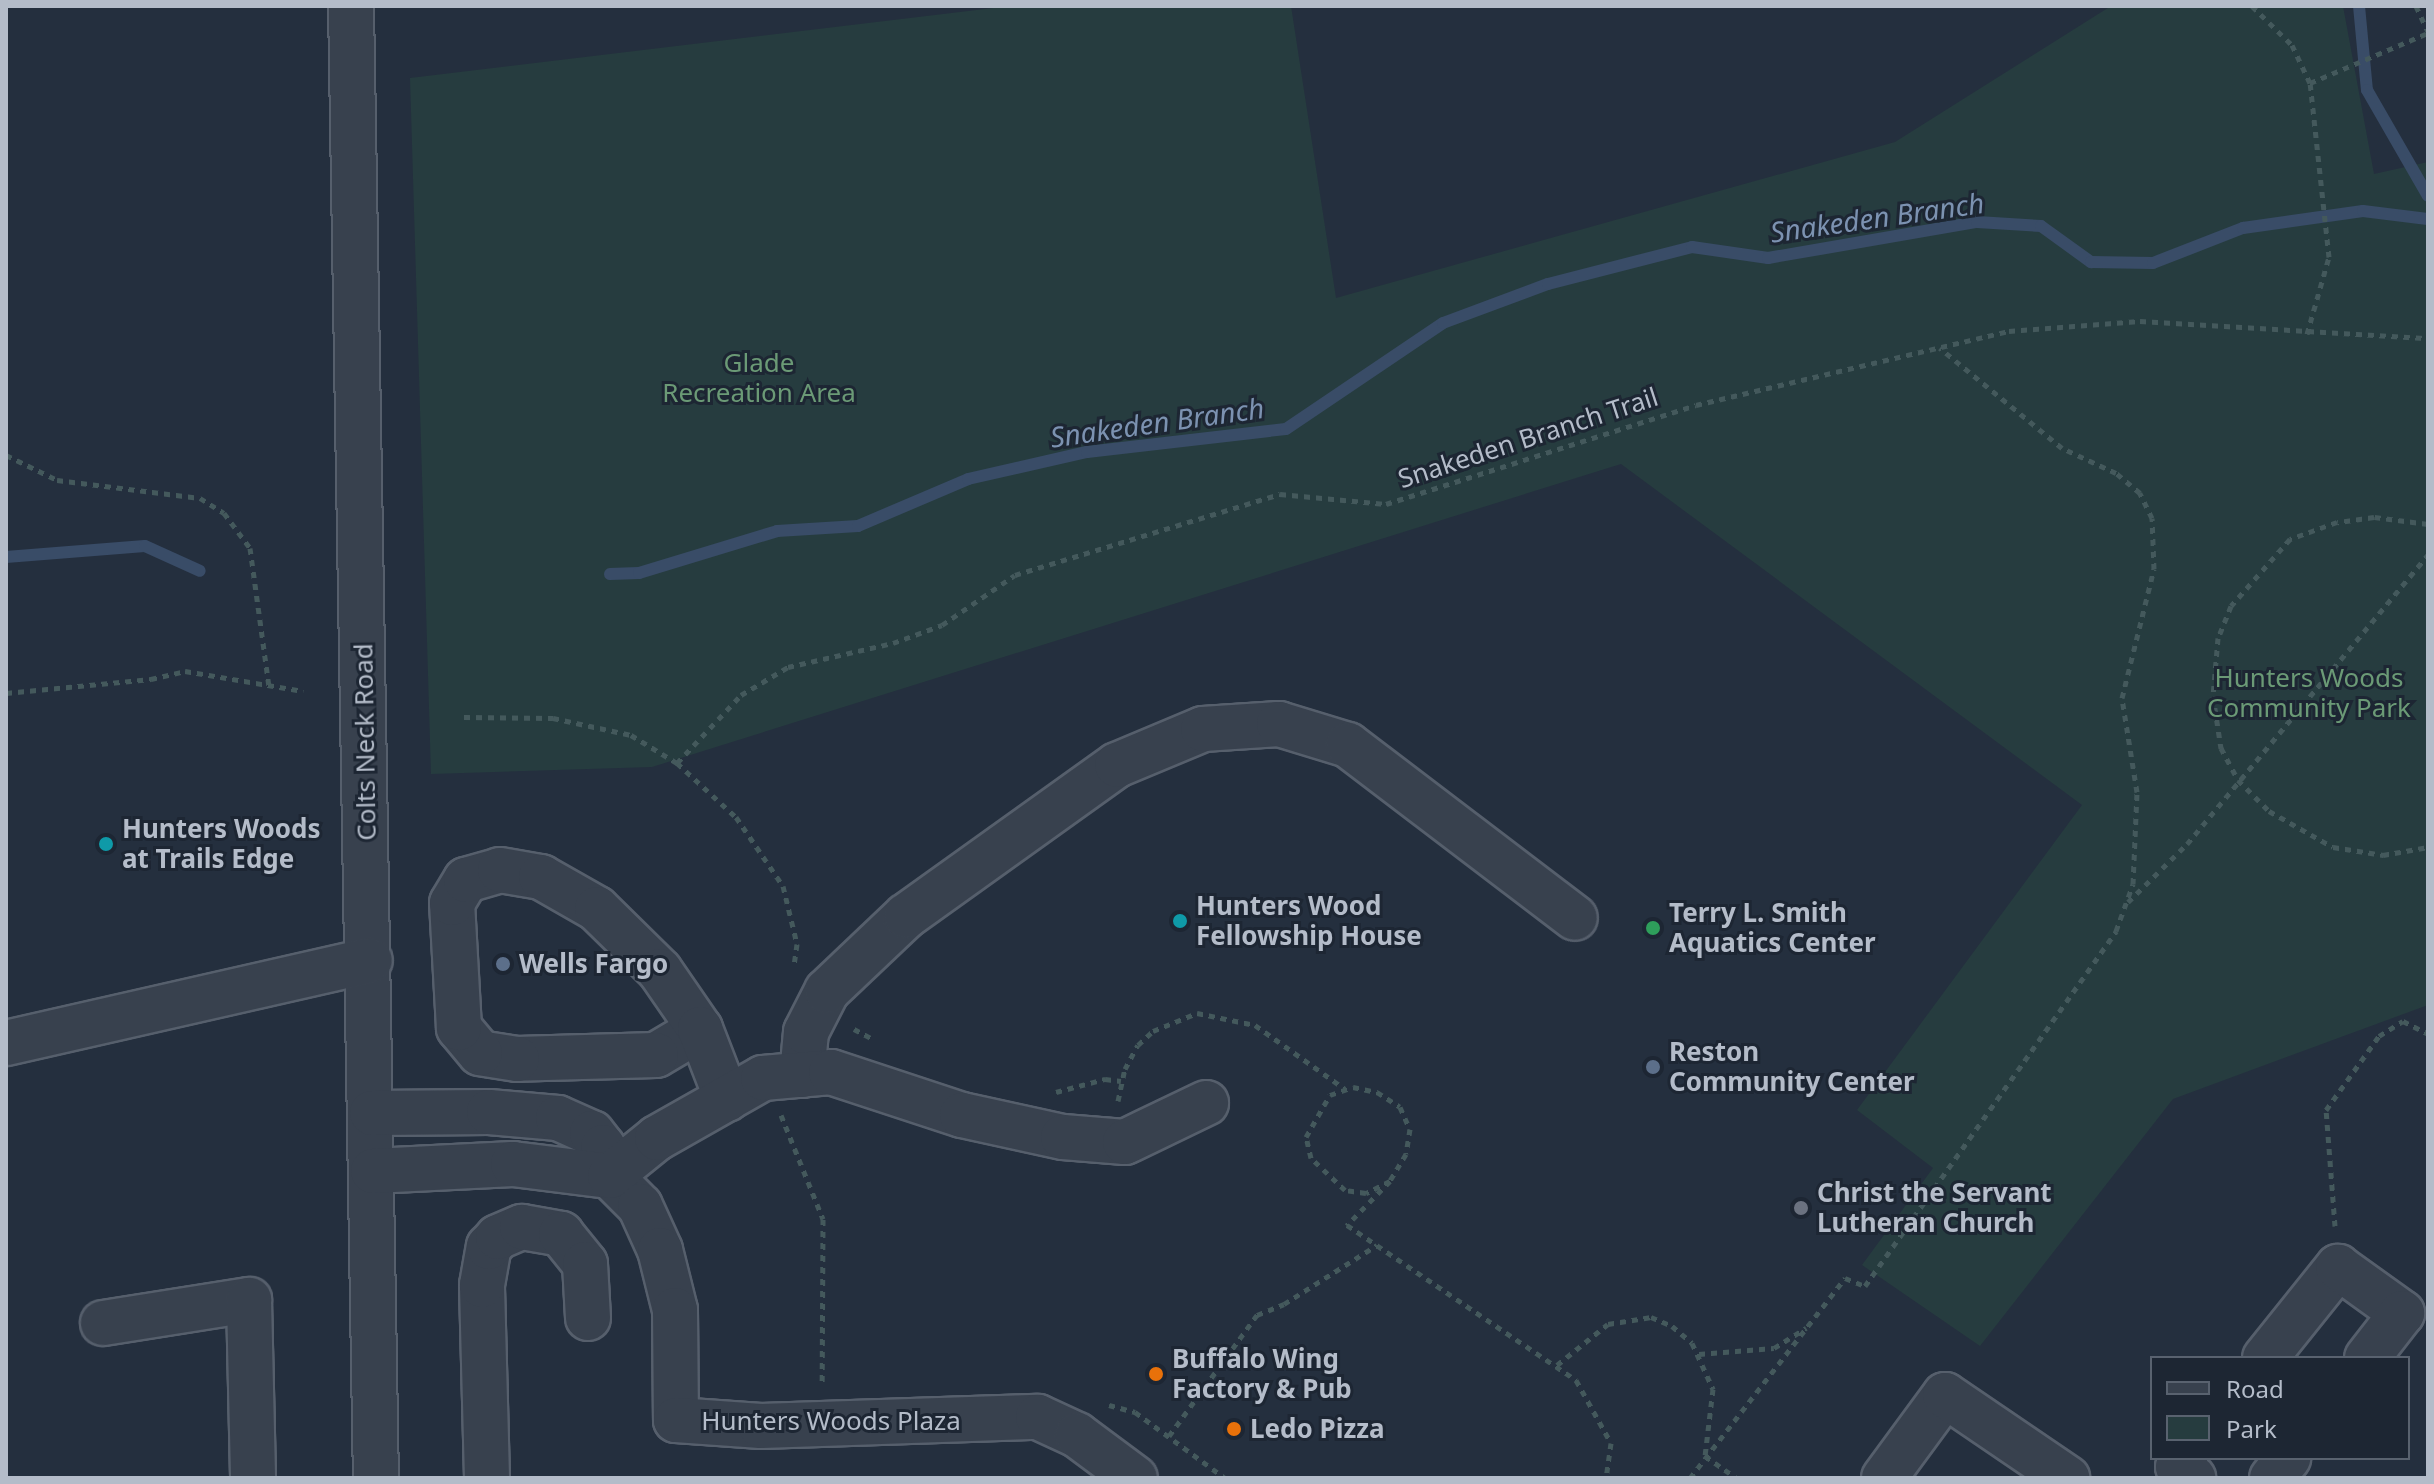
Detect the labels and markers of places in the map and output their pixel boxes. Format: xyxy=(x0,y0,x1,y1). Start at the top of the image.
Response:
place label: Hunters Woods at Trails Edge xyxy=(122,813,321,874)
marker: Hunters Woods at Trails Edge xyxy=(97,835,115,853)
place label: Hunters Wood Fellowship House xyxy=(1196,890,1422,952)
place label: Terry L. Smith Aquatics Center xyxy=(1669,897,1876,958)
marker: Hunters Wood Fellowship House xyxy=(1171,912,1189,930)
marker: Terry L. Smith Aquatics Center xyxy=(1644,919,1662,937)
place label: Wells Fargo xyxy=(519,948,668,980)
marker: Wells Fargo xyxy=(494,955,512,973)
place label: Reston Community Center xyxy=(1669,1036,1915,1098)
marker: Reston Community Center xyxy=(1644,1058,1662,1076)
place label: Christ the Servant Lutheran Church xyxy=(1817,1177,2052,1238)
marker: Christ the Servant Lutheran Church xyxy=(1792,1199,1810,1217)
place label: Buffalo Wing Factory & Pub xyxy=(1172,1343,1352,1404)
marker: Buffalo Wing Factory & Pub xyxy=(1147,1365,1165,1383)
place label: Ledo Pizza xyxy=(1250,1413,1385,1445)
marker: Ledo Pizza xyxy=(1225,1420,1243,1438)

